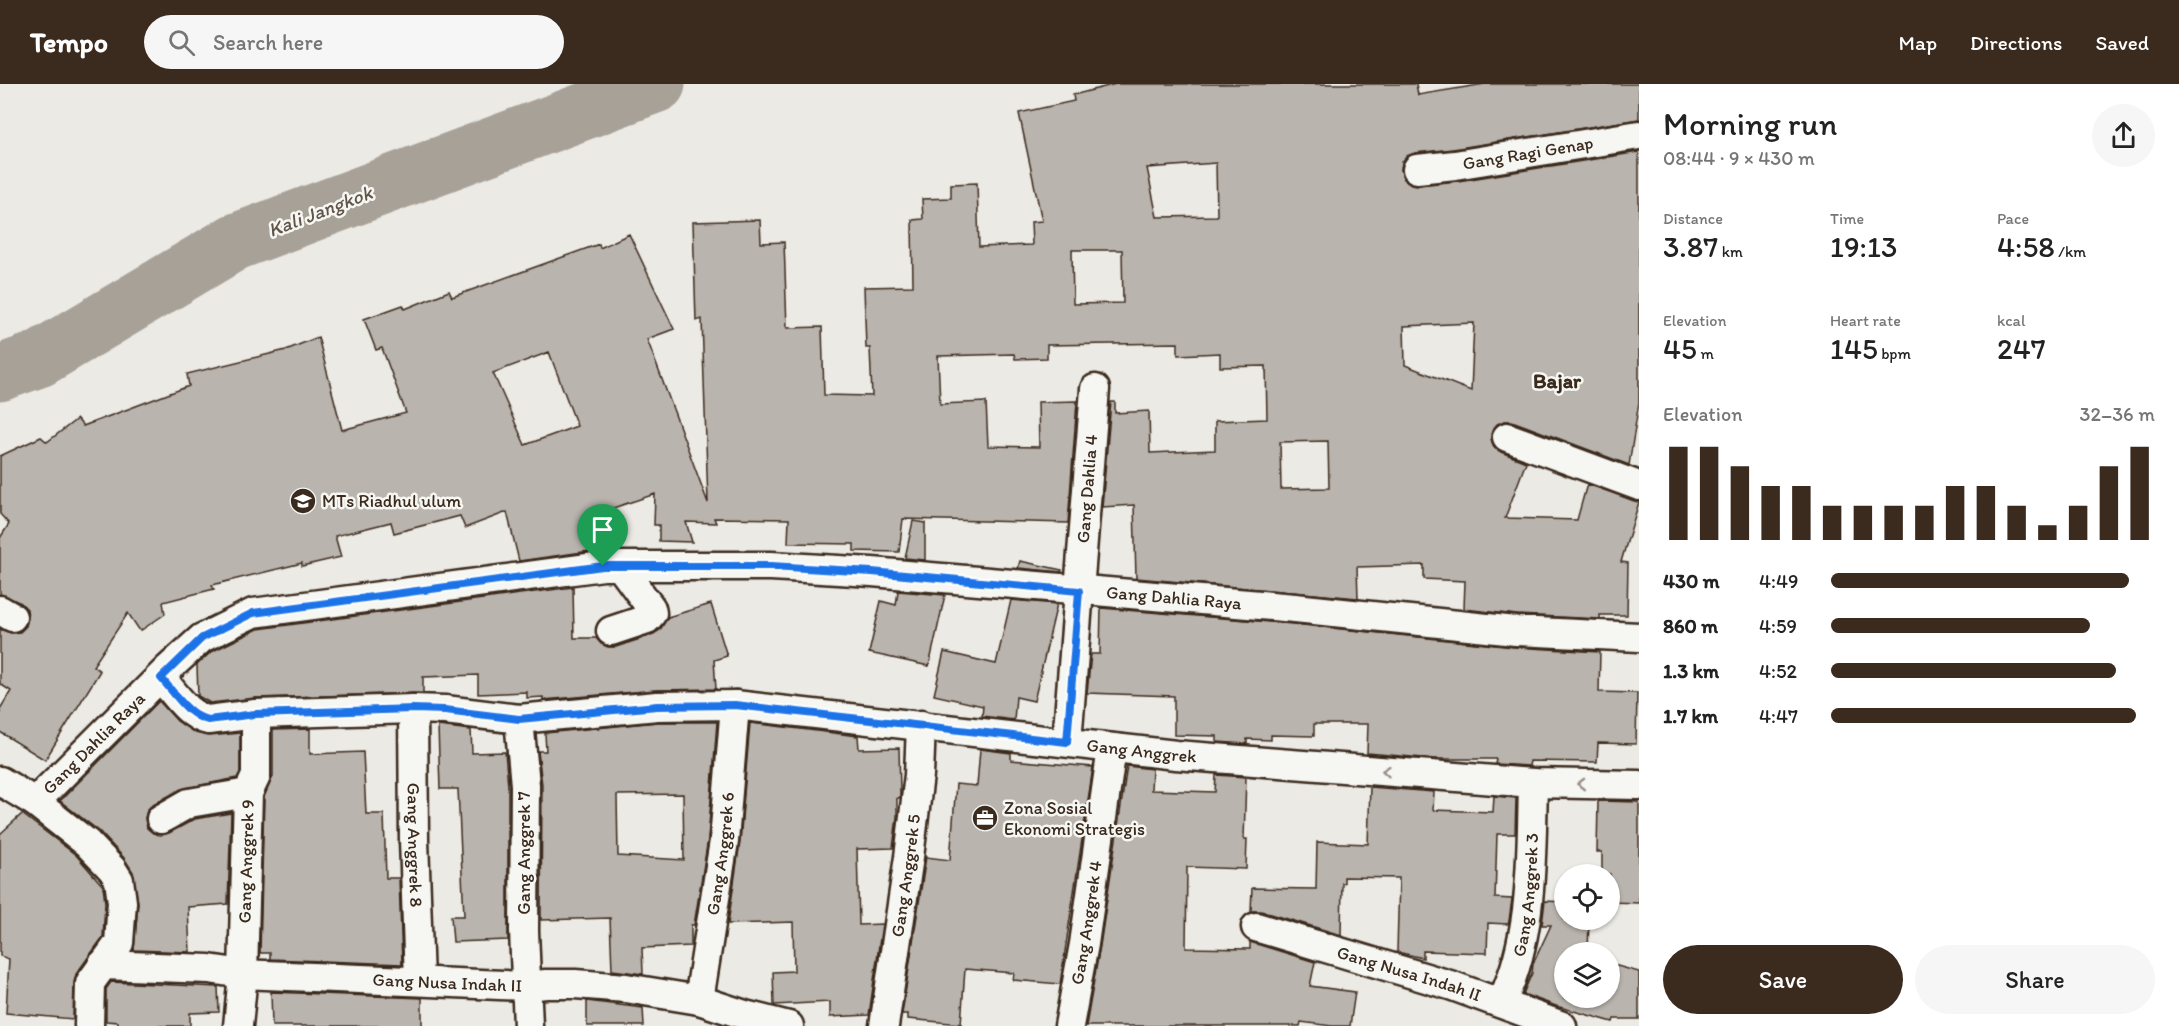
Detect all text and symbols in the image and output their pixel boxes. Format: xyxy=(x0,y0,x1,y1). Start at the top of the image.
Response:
search box xyxy=(144,15,564,69)
text: Tempo xyxy=(30,25,108,59)
icon: search xyxy=(165,26,198,59)
text: Search here xyxy=(213,29,323,56)
text: Map xyxy=(1899,30,1937,55)
text: Directions xyxy=(1970,30,2062,55)
text: Saved xyxy=(2095,30,2149,55)
text: Morning run xyxy=(1663,104,1838,143)
button: share xyxy=(2092,104,2155,167)
street label: Gang Ragi Genap xyxy=(1461,132,1595,175)
text: 08:44 · 9 × 430 m xyxy=(1663,146,1815,170)
water label: Kali Jangkok xyxy=(265,180,377,242)
text: Distance xyxy=(1663,209,1723,228)
text: Time xyxy=(1830,209,1864,228)
text: Pace xyxy=(1997,209,2029,228)
text: 3.87 xyxy=(1663,228,1718,265)
text: 19:13 xyxy=(1830,228,1897,265)
text: 4:58 xyxy=(1997,228,2055,265)
text: km xyxy=(1718,242,1743,261)
text: /km xyxy=(2055,242,2086,261)
text: Elevation xyxy=(1663,311,1727,330)
text: Heart rate xyxy=(1830,311,1901,330)
text: kcal xyxy=(1997,311,2025,330)
text: 45 xyxy=(1663,330,1697,367)
text: 145 xyxy=(1830,330,1878,367)
text: 247 xyxy=(1997,330,2046,367)
text: m xyxy=(1697,344,1714,363)
text: bpm xyxy=(1878,344,1911,363)
district label: Bajar xyxy=(1533,368,1582,394)
text: Elevation xyxy=(1663,402,1742,426)
text: 32–36 m xyxy=(2080,402,2155,426)
street label: Gang Dahlia 4 xyxy=(1072,433,1102,544)
school or university icon: MTs Riadhul ulum xyxy=(288,486,318,516)
place label: MTs Riadhul ulum xyxy=(322,490,461,512)
pin xyxy=(577,504,628,566)
icon: arrive xyxy=(586,513,619,546)
text: 430 m xyxy=(1663,569,1720,593)
text: 4:49 xyxy=(1759,569,1798,593)
street label: Gang Dahlia Raya xyxy=(1105,581,1243,614)
text: 860 m xyxy=(1663,614,1718,638)
text: 4:59 xyxy=(1759,614,1797,638)
text: 1.3 km xyxy=(1663,659,1719,683)
text: 4:52 xyxy=(1759,659,1797,683)
street label: Gang Dahlia Raya xyxy=(38,687,150,799)
text: 1.7 km xyxy=(1663,704,1718,728)
text: 4:47 xyxy=(1759,704,1798,728)
street label: Gang Anggrek xyxy=(1086,734,1198,768)
one-way arrow xyxy=(1381,765,1391,778)
one-way arrow xyxy=(1576,778,1585,790)
street label: Gang Anggrek 8 xyxy=(403,783,427,908)
street label: Gang Anggrek 7 xyxy=(513,791,535,915)
street label: Gang Anggrek 6 xyxy=(701,791,739,917)
place label: Zona Sosial Ekonomi Strategis xyxy=(1004,797,1145,840)
street label: Gang Anggrek 9 xyxy=(233,799,259,924)
office icon: Zona Sosial Ekonomi Strategis xyxy=(970,803,1000,833)
street label: Gang Anggrek 5 xyxy=(886,813,925,939)
street label: Gang Anggrek 3 xyxy=(1508,833,1543,959)
street label: Gang Anggrek 4 xyxy=(1066,859,1107,986)
map controls xyxy=(1554,864,1620,1008)
button: locate xyxy=(1554,864,1620,930)
street label: Gang Nusa Indah II xyxy=(1334,941,1484,1006)
button: layers xyxy=(1554,942,1620,1008)
button: Save xyxy=(1663,945,1903,1014)
button: Share xyxy=(1915,945,2155,1014)
street label: Gang Nusa Indah II xyxy=(372,969,523,997)

